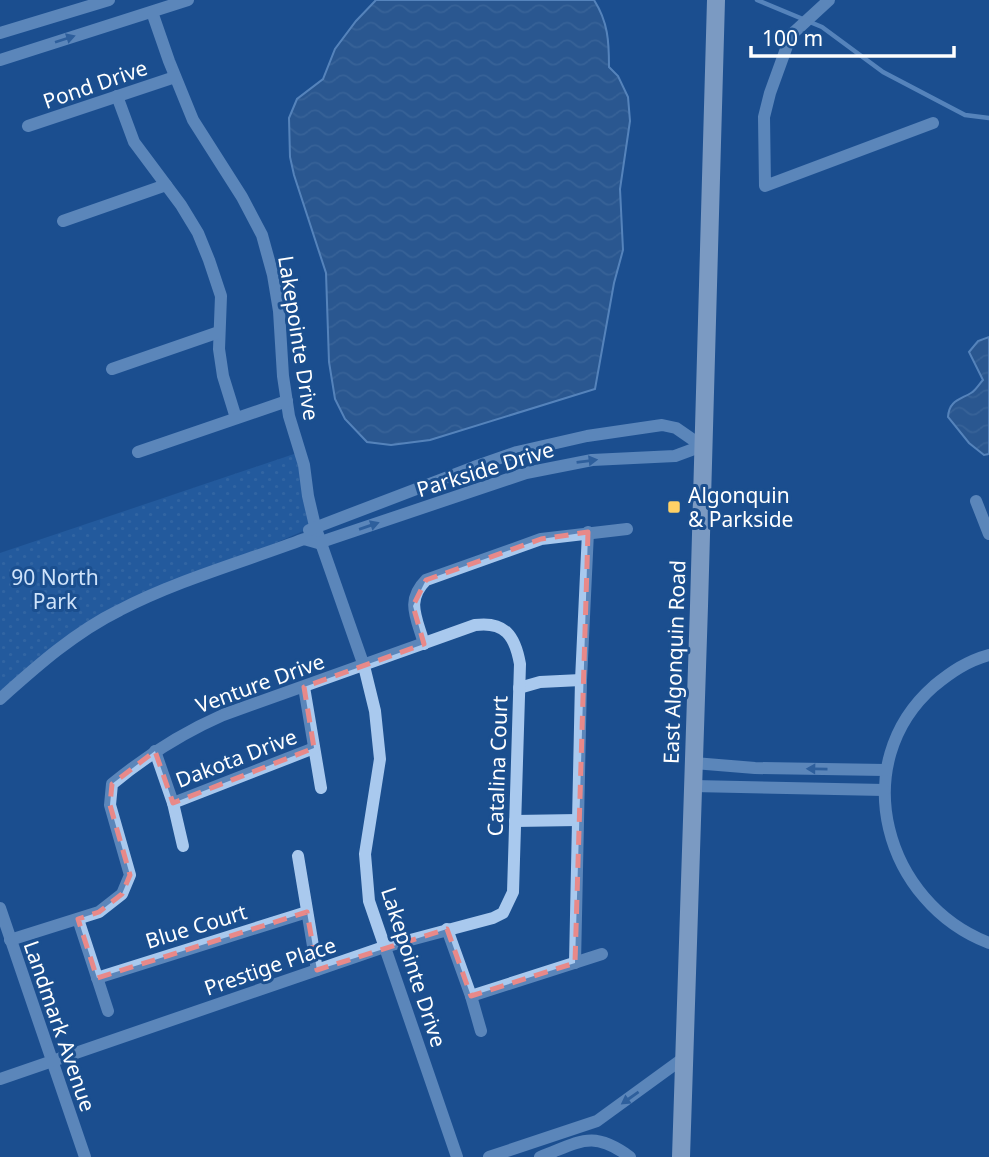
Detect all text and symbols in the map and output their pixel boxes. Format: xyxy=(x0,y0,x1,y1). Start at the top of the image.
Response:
scale bar xyxy=(751,14,954,58)
text: 100 m xyxy=(762,24,823,52)
one-way arrow xyxy=(55,34,76,44)
street label: Pond Drive xyxy=(39,53,151,115)
street label: Lakepointe Drive xyxy=(272,253,326,423)
street label: Parkside Drive xyxy=(413,435,557,503)
one-way arrow xyxy=(576,456,598,467)
place label: Algonquin & Parkside xyxy=(688,481,793,533)
marker: Algonquin & Parkside xyxy=(666,499,682,515)
one-way arrow xyxy=(359,520,380,531)
street label: East Algonquin Road xyxy=(656,559,692,765)
park label: 90 North Park xyxy=(11,563,99,615)
street label: Venture Drive xyxy=(192,647,328,719)
street label: Catalina Court xyxy=(481,695,513,837)
street label: Dakota Drive xyxy=(171,722,301,794)
one-way arrow xyxy=(806,763,828,775)
street label: Lakepointe Drive xyxy=(375,883,453,1051)
street label: Blue Court xyxy=(142,897,250,955)
street label: Prestige Place xyxy=(200,930,340,1002)
street label: Landmark Avenue xyxy=(18,937,102,1115)
one-way arrow xyxy=(621,1091,639,1105)

